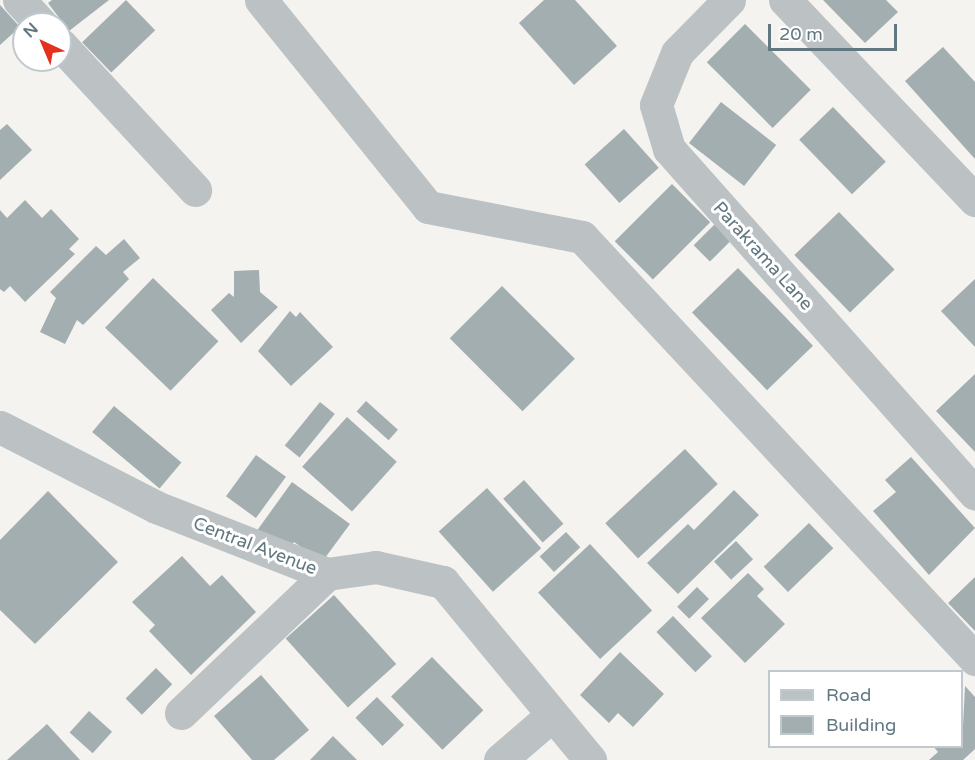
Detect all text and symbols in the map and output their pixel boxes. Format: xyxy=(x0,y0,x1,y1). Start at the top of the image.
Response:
north arrow xyxy=(12,12,72,72)
scale bar xyxy=(771,12,900,50)
text: N xyxy=(19,19,42,42)
text: 20 m xyxy=(779,23,823,45)
street label: Parakrama Lane xyxy=(709,197,817,315)
street label: Central Avenue xyxy=(190,513,320,579)
legend xyxy=(768,670,963,748)
text: Road xyxy=(826,684,871,706)
text: Building xyxy=(826,714,896,736)

